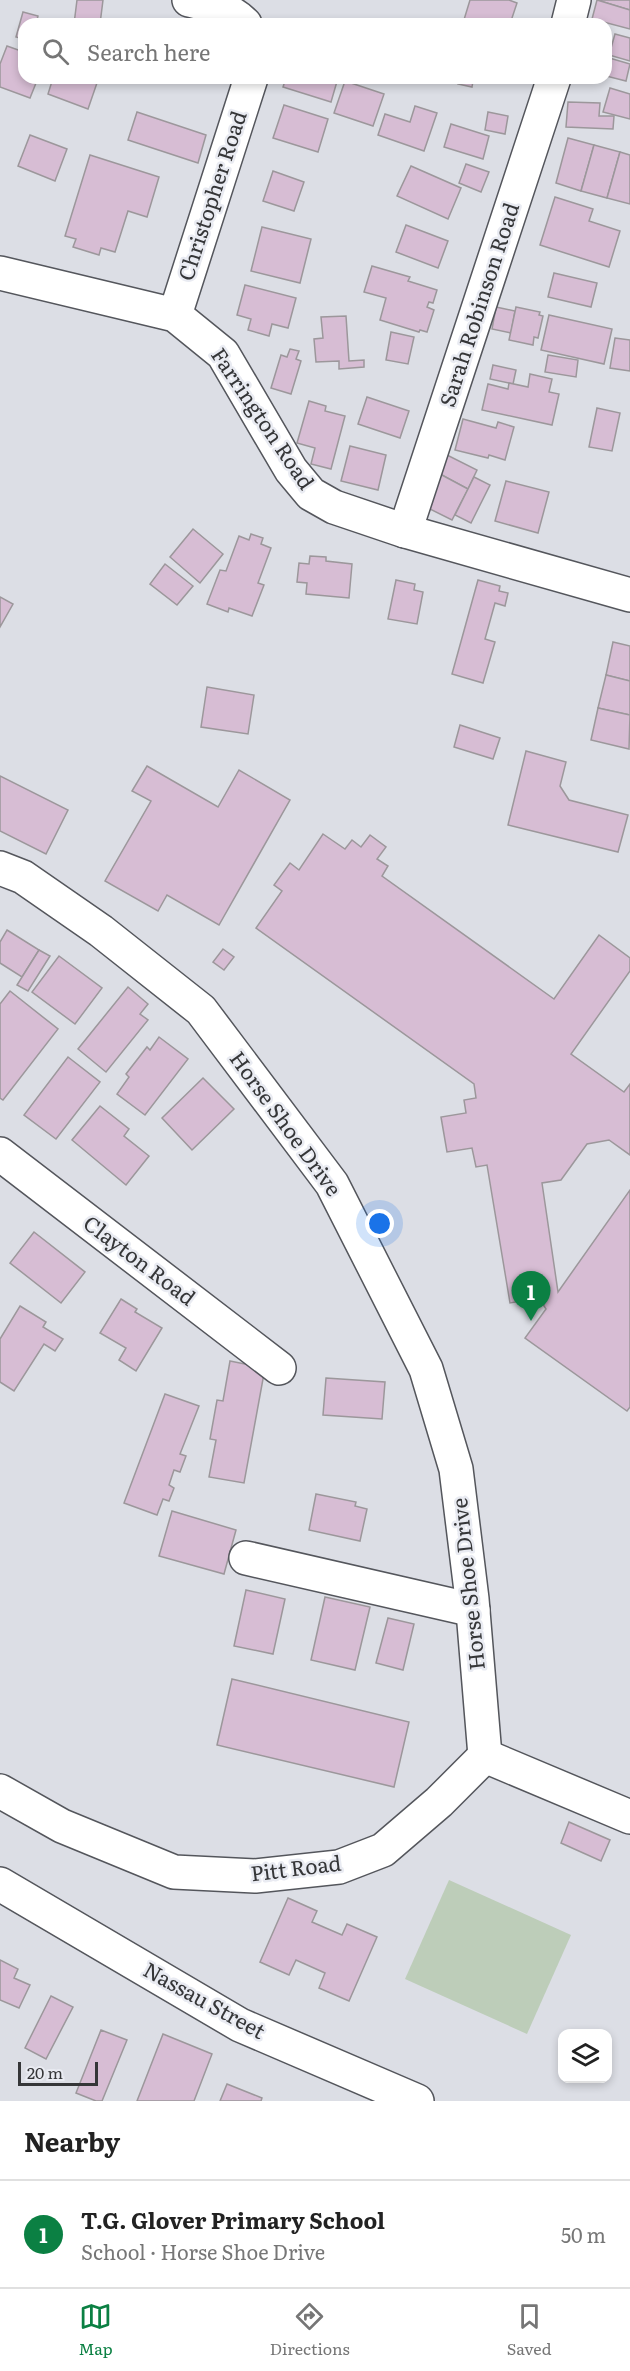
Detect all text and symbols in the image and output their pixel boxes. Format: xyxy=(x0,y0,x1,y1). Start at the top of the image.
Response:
search box xyxy=(18,18,612,84)
icon: search xyxy=(39,35,72,68)
text: Search here xyxy=(87,35,210,68)
street label: Christopher Road xyxy=(169,106,253,284)
street label: Sarah Robinson Road xyxy=(430,198,525,410)
street label: Farrington Road xyxy=(205,340,323,495)
street label: Horse Shoe Drive xyxy=(224,1043,350,1202)
street label: Clayton Road xyxy=(78,1207,203,1312)
your location xyxy=(365,1209,394,1238)
pin: 1 xyxy=(512,1272,550,1321)
street label: Horse Shoe Drive xyxy=(442,1497,491,1672)
street label: Pitt Road xyxy=(249,1846,343,1887)
street label: Nassau Street xyxy=(139,1953,272,2045)
map controls xyxy=(558,2029,612,2083)
button: layers xyxy=(558,2029,612,2083)
scale bar xyxy=(18,2059,98,2086)
text: 20 m xyxy=(27,2060,63,2084)
text: Nearby xyxy=(24,2121,120,2160)
text: T.G. Glover Primary School xyxy=(81,2203,385,2236)
text: 1 xyxy=(39,2219,48,2249)
text: 50 m xyxy=(561,2219,606,2249)
text: School · Horse Shoe Drive xyxy=(81,2236,325,2266)
tab: Map xyxy=(79,2300,113,2360)
tab: Directions xyxy=(270,2300,350,2360)
tab: Saved xyxy=(507,2300,551,2360)

